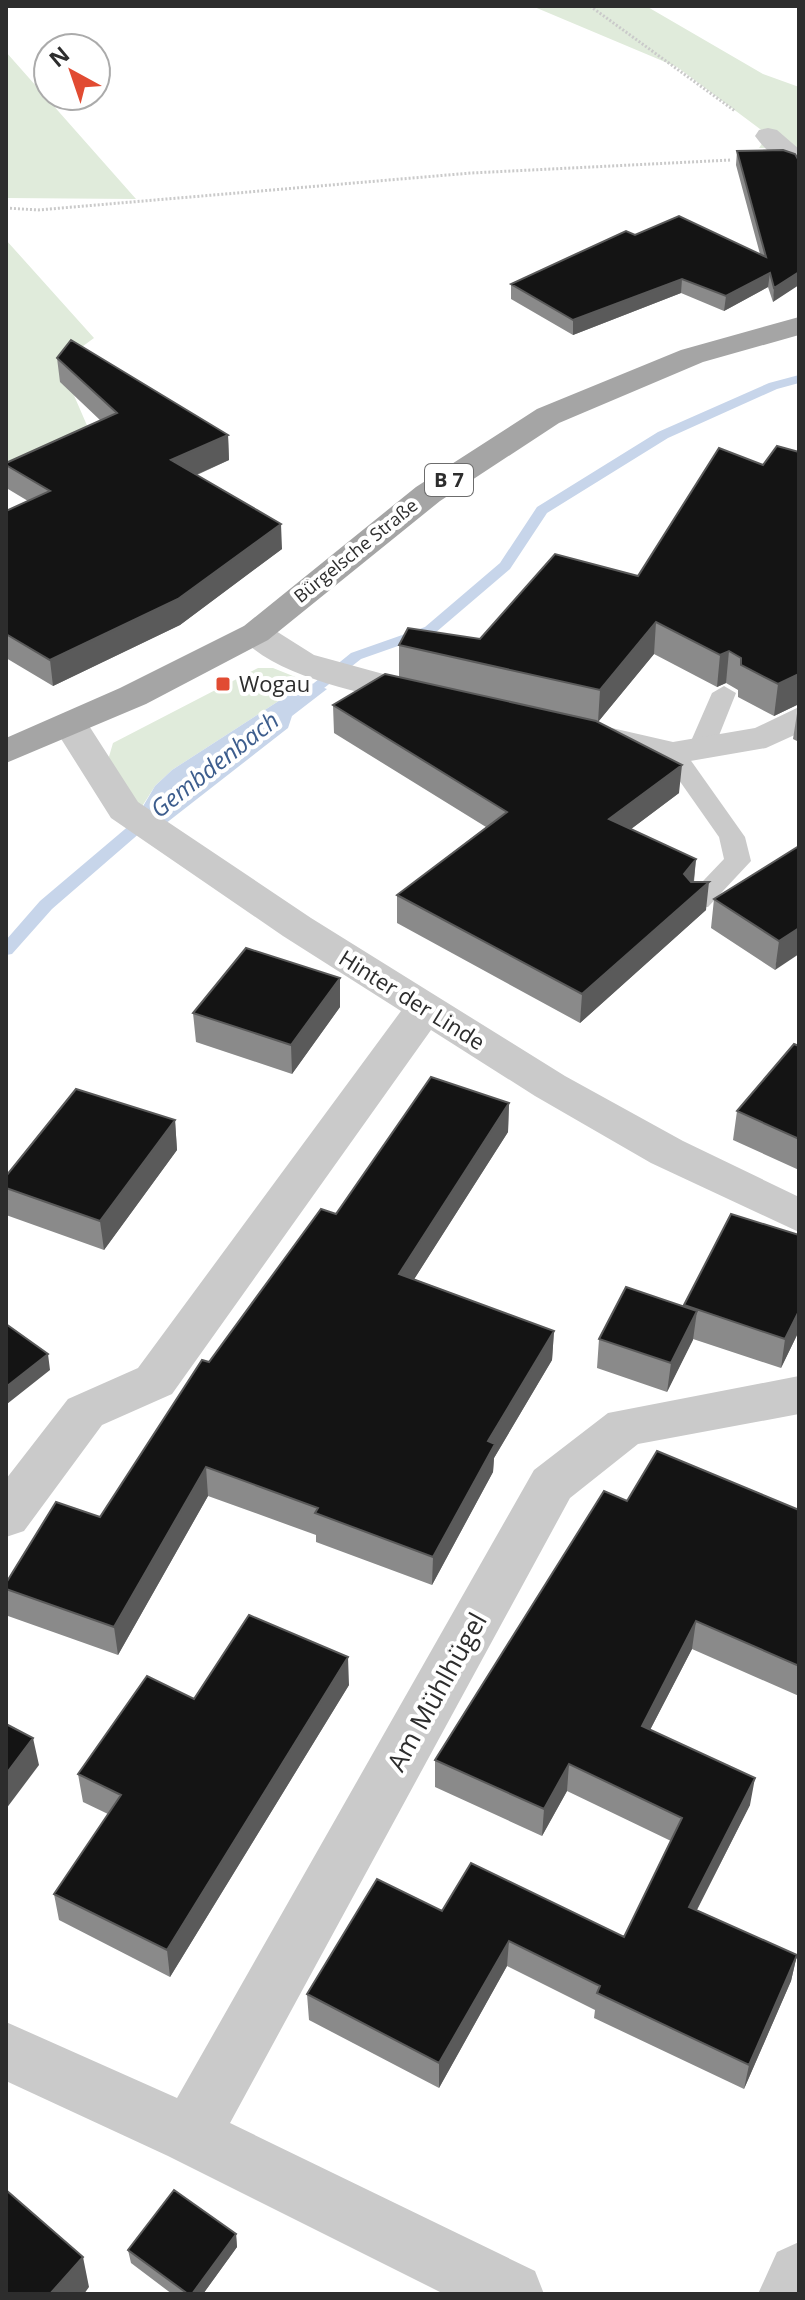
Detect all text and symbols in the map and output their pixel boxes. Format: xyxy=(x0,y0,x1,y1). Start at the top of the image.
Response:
north arrow xyxy=(32,32,112,112)
text: N xyxy=(42,39,75,73)
road number: B 7 xyxy=(425,464,473,496)
street label: Bürgelsche Straße xyxy=(289,493,422,608)
place label: Wogau xyxy=(239,668,310,698)
marker: Wogau xyxy=(214,675,232,693)
water label: Gembdenbach xyxy=(143,703,285,824)
street label: Hinter der Linde xyxy=(334,942,491,1056)
street label: Am Mühlhügel xyxy=(378,1606,495,1777)

